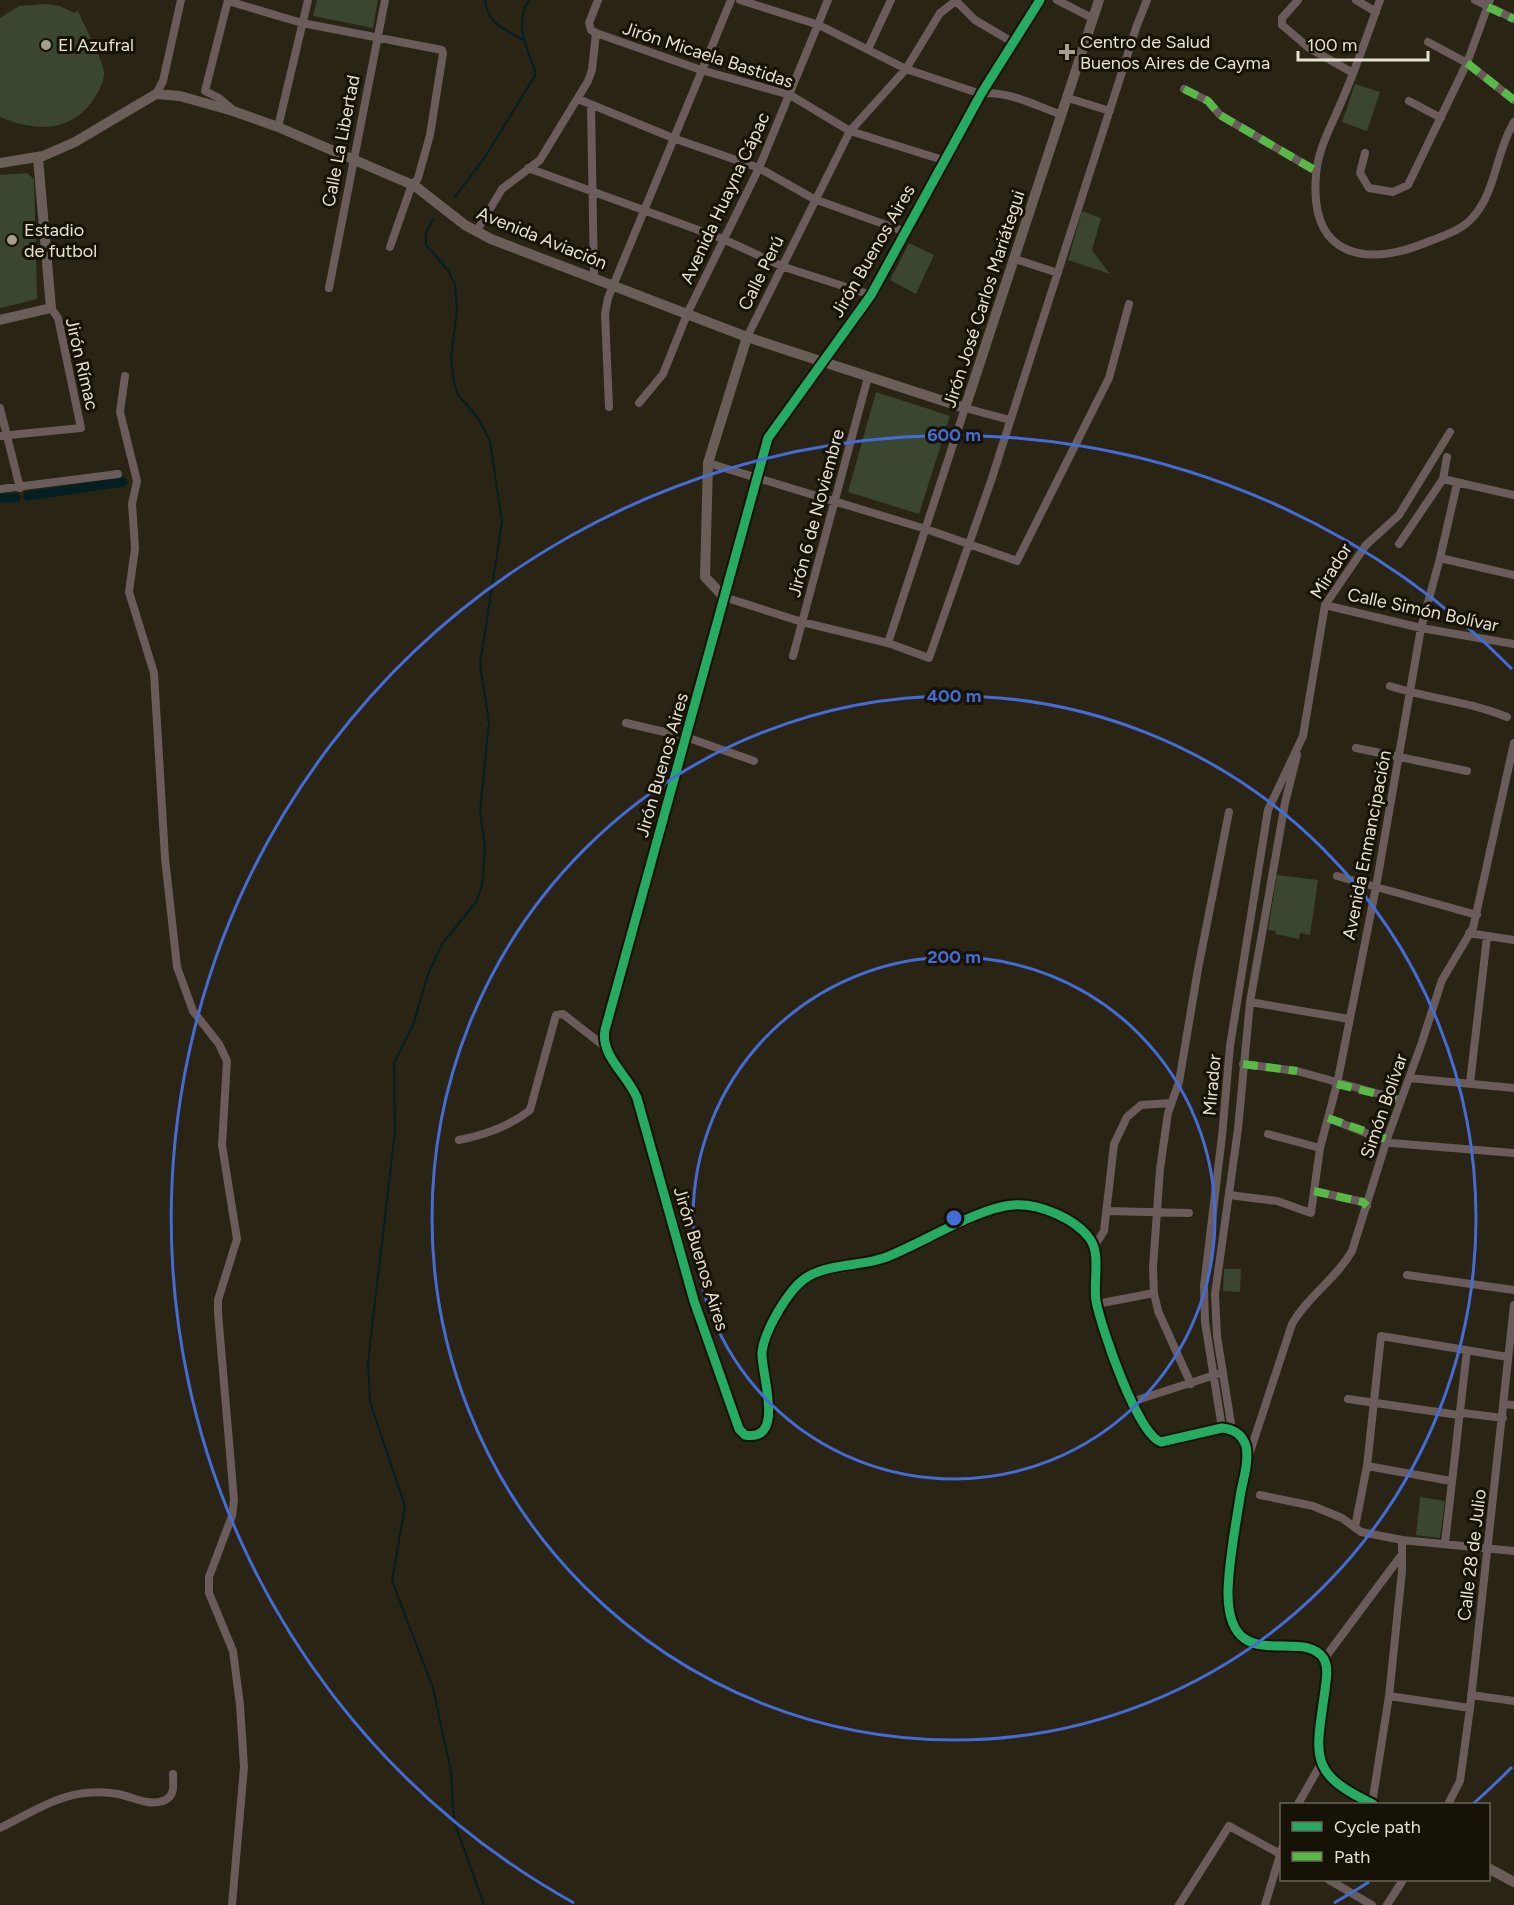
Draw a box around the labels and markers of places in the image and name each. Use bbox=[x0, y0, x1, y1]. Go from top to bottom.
place label: Centro de Salud Buenos Aires de Cayma bbox=[1080, 31, 1270, 74]
place label: El Azufral bbox=[58, 34, 134, 56]
marker: El Azufral bbox=[39, 38, 53, 52]
marker: Centro de Salud Buenos Aires de Cayma bbox=[1058, 43, 1076, 61]
place label: Estadio de futbol bbox=[24, 219, 97, 262]
marker: Estadio de futbol bbox=[5, 233, 19, 247]
centre of rings bbox=[944, 1208, 964, 1228]

